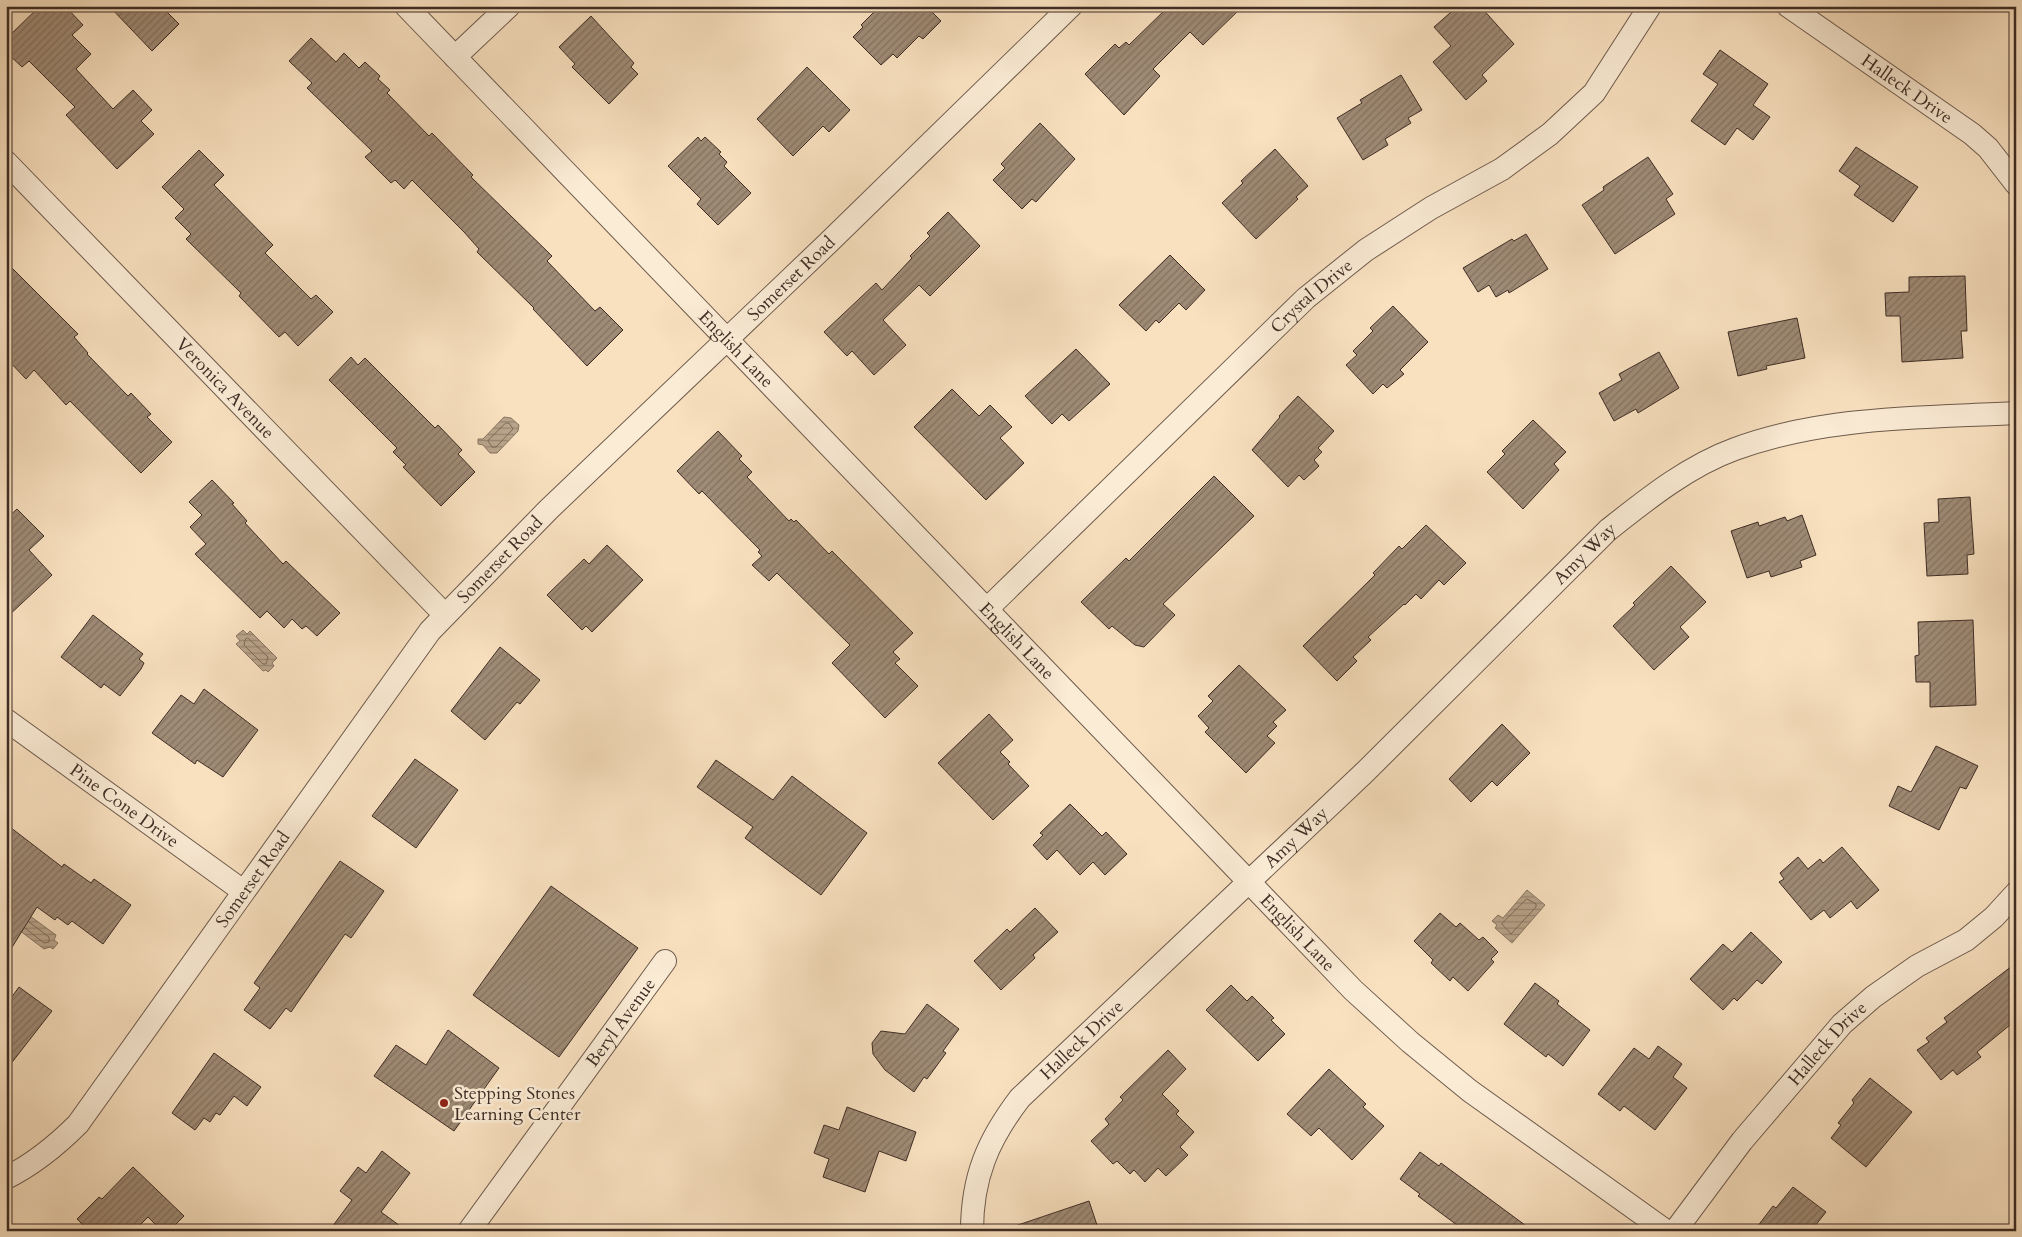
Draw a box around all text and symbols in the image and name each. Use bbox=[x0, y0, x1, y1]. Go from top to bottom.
street label: Halleck Drive bbox=[1856, 48, 1958, 129]
street label: Somerset Road bbox=[742, 230, 841, 326]
street label: Crystal Drive bbox=[1265, 253, 1358, 339]
street label: English Lane bbox=[693, 305, 779, 393]
street label: Veronica Avenue bbox=[170, 332, 280, 444]
street label: Somerset Road bbox=[451, 510, 548, 609]
street label: Amy Way bbox=[1548, 516, 1621, 590]
street label: English Lane bbox=[974, 596, 1060, 685]
street label: Pine Cone Drive bbox=[65, 757, 184, 853]
street label: Amy Way bbox=[1258, 800, 1334, 874]
street label: Somerset Road bbox=[210, 826, 296, 933]
street label: English Lane bbox=[1254, 888, 1341, 977]
street label: Beryl Avenue bbox=[580, 973, 661, 1072]
street label: Halleck Drive bbox=[1034, 994, 1129, 1085]
street label: Halleck Drive bbox=[1782, 995, 1872, 1091]
place label: Stepping Stones Learning Center bbox=[454, 1081, 581, 1127]
marker: Stepping Stones Learning Center bbox=[438, 1097, 450, 1109]

